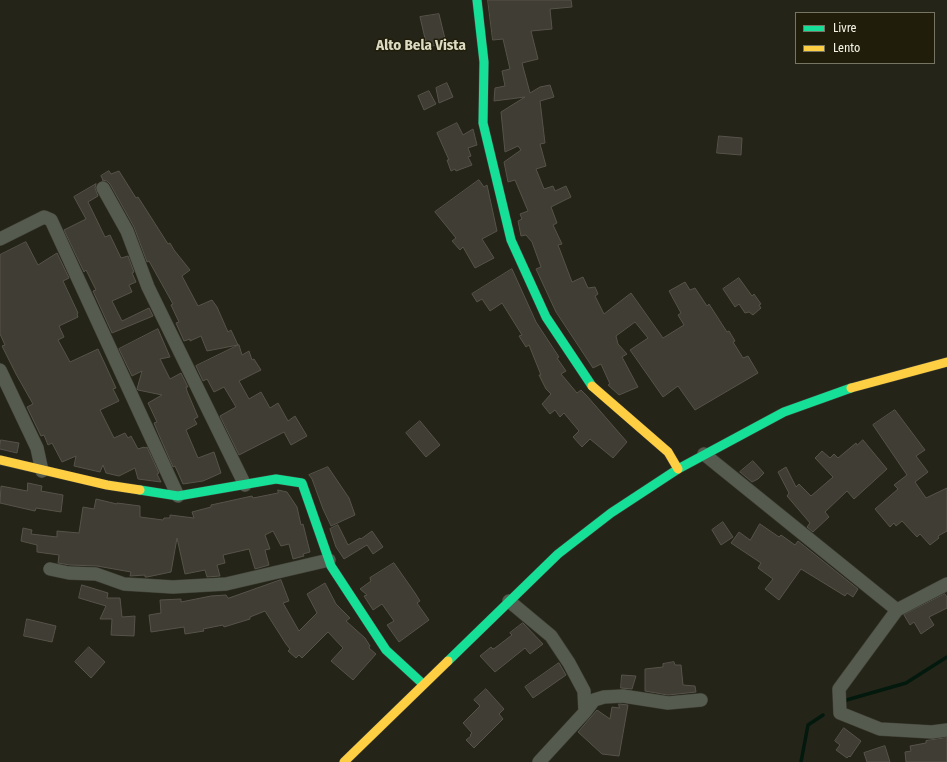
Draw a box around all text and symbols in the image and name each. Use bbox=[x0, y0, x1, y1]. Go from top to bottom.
legend bbox=[795, 12, 935, 64]
text: Livre bbox=[833, 21, 856, 35]
district label: Alto Bela Vista bbox=[376, 37, 466, 55]
text: Lento bbox=[833, 41, 860, 55]

